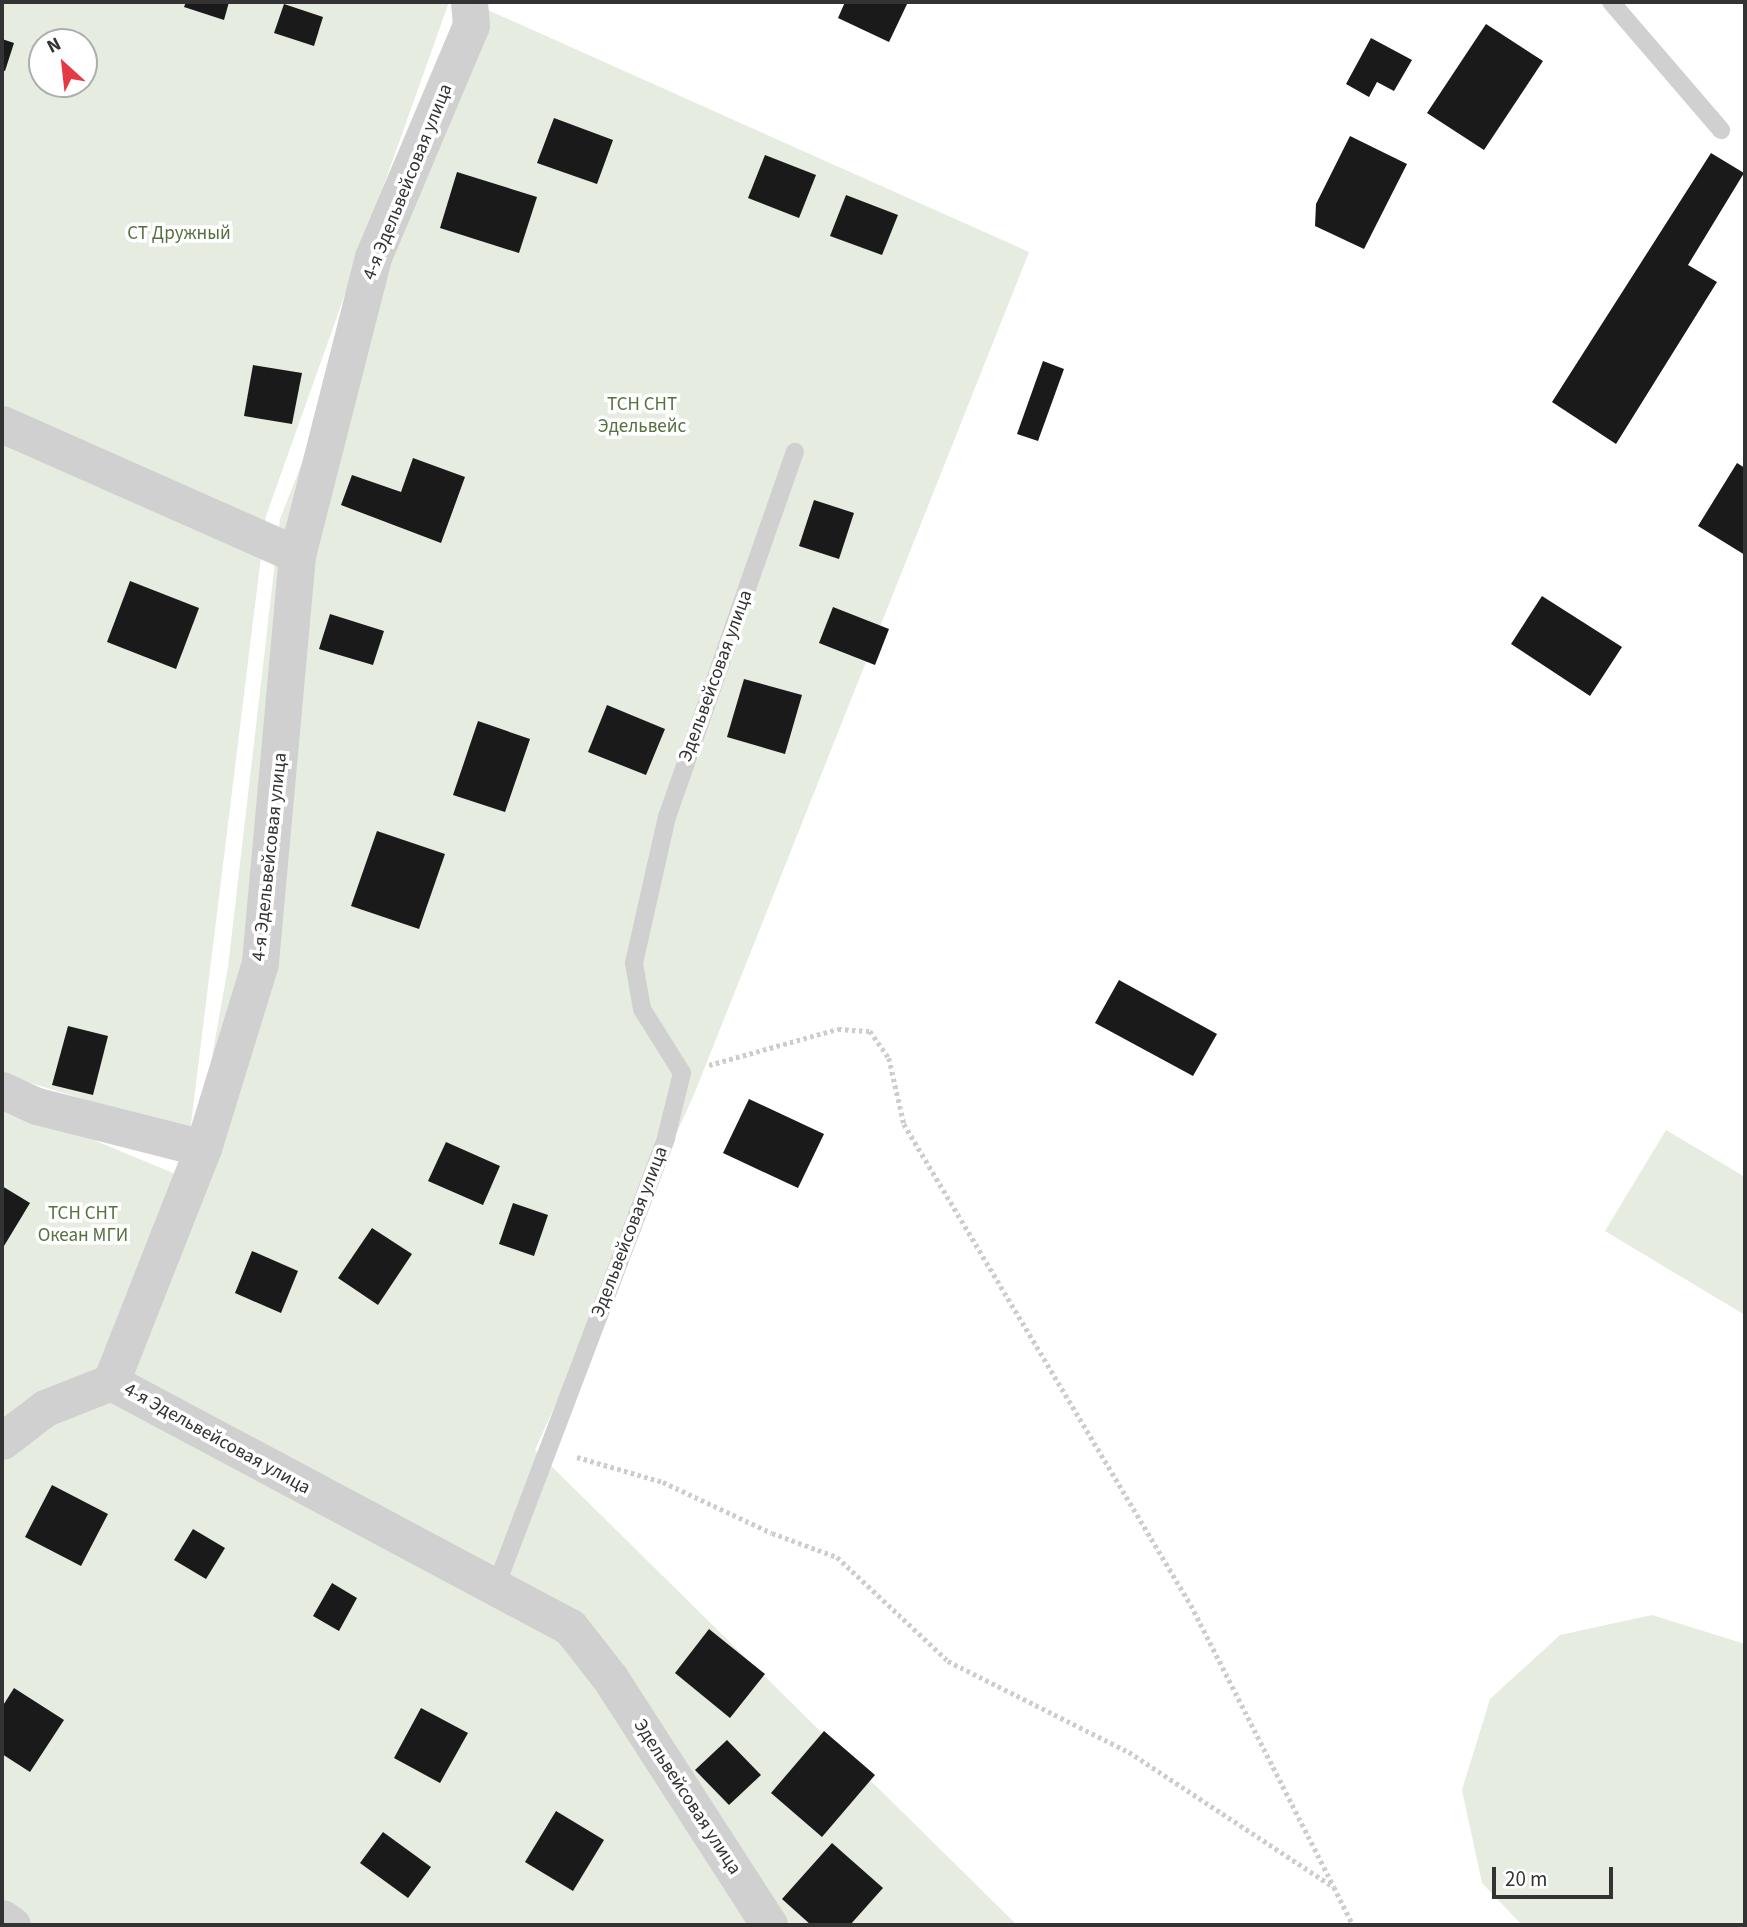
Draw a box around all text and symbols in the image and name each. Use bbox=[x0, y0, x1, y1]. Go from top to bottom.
north arrow bbox=[28, 28, 98, 98]
text: N bbox=[42, 31, 66, 61]
street label: 4-я Эдельвейсовая улица bbox=[358, 81, 458, 283]
park label: СТ Дружный bbox=[127, 223, 231, 245]
park label: ТСН СНТ Эдельвейс bbox=[598, 394, 686, 438]
street label: Эдельвейсовая улица bbox=[674, 587, 758, 765]
street label: 4-я Эдельвейсовая улица bbox=[248, 752, 292, 962]
street label: Эдельвейсовая улица bbox=[587, 1144, 673, 1320]
park label: ТСН СНТ Океан МГИ bbox=[38, 1203, 128, 1247]
street label: 4-я Эдельвейсовая улица bbox=[120, 1378, 314, 1500]
street label: Эдельвейсовая улица bbox=[628, 1715, 746, 1879]
scale bar bbox=[1495, 1854, 1616, 1898]
text: 20 m bbox=[1505, 1864, 1547, 1894]

